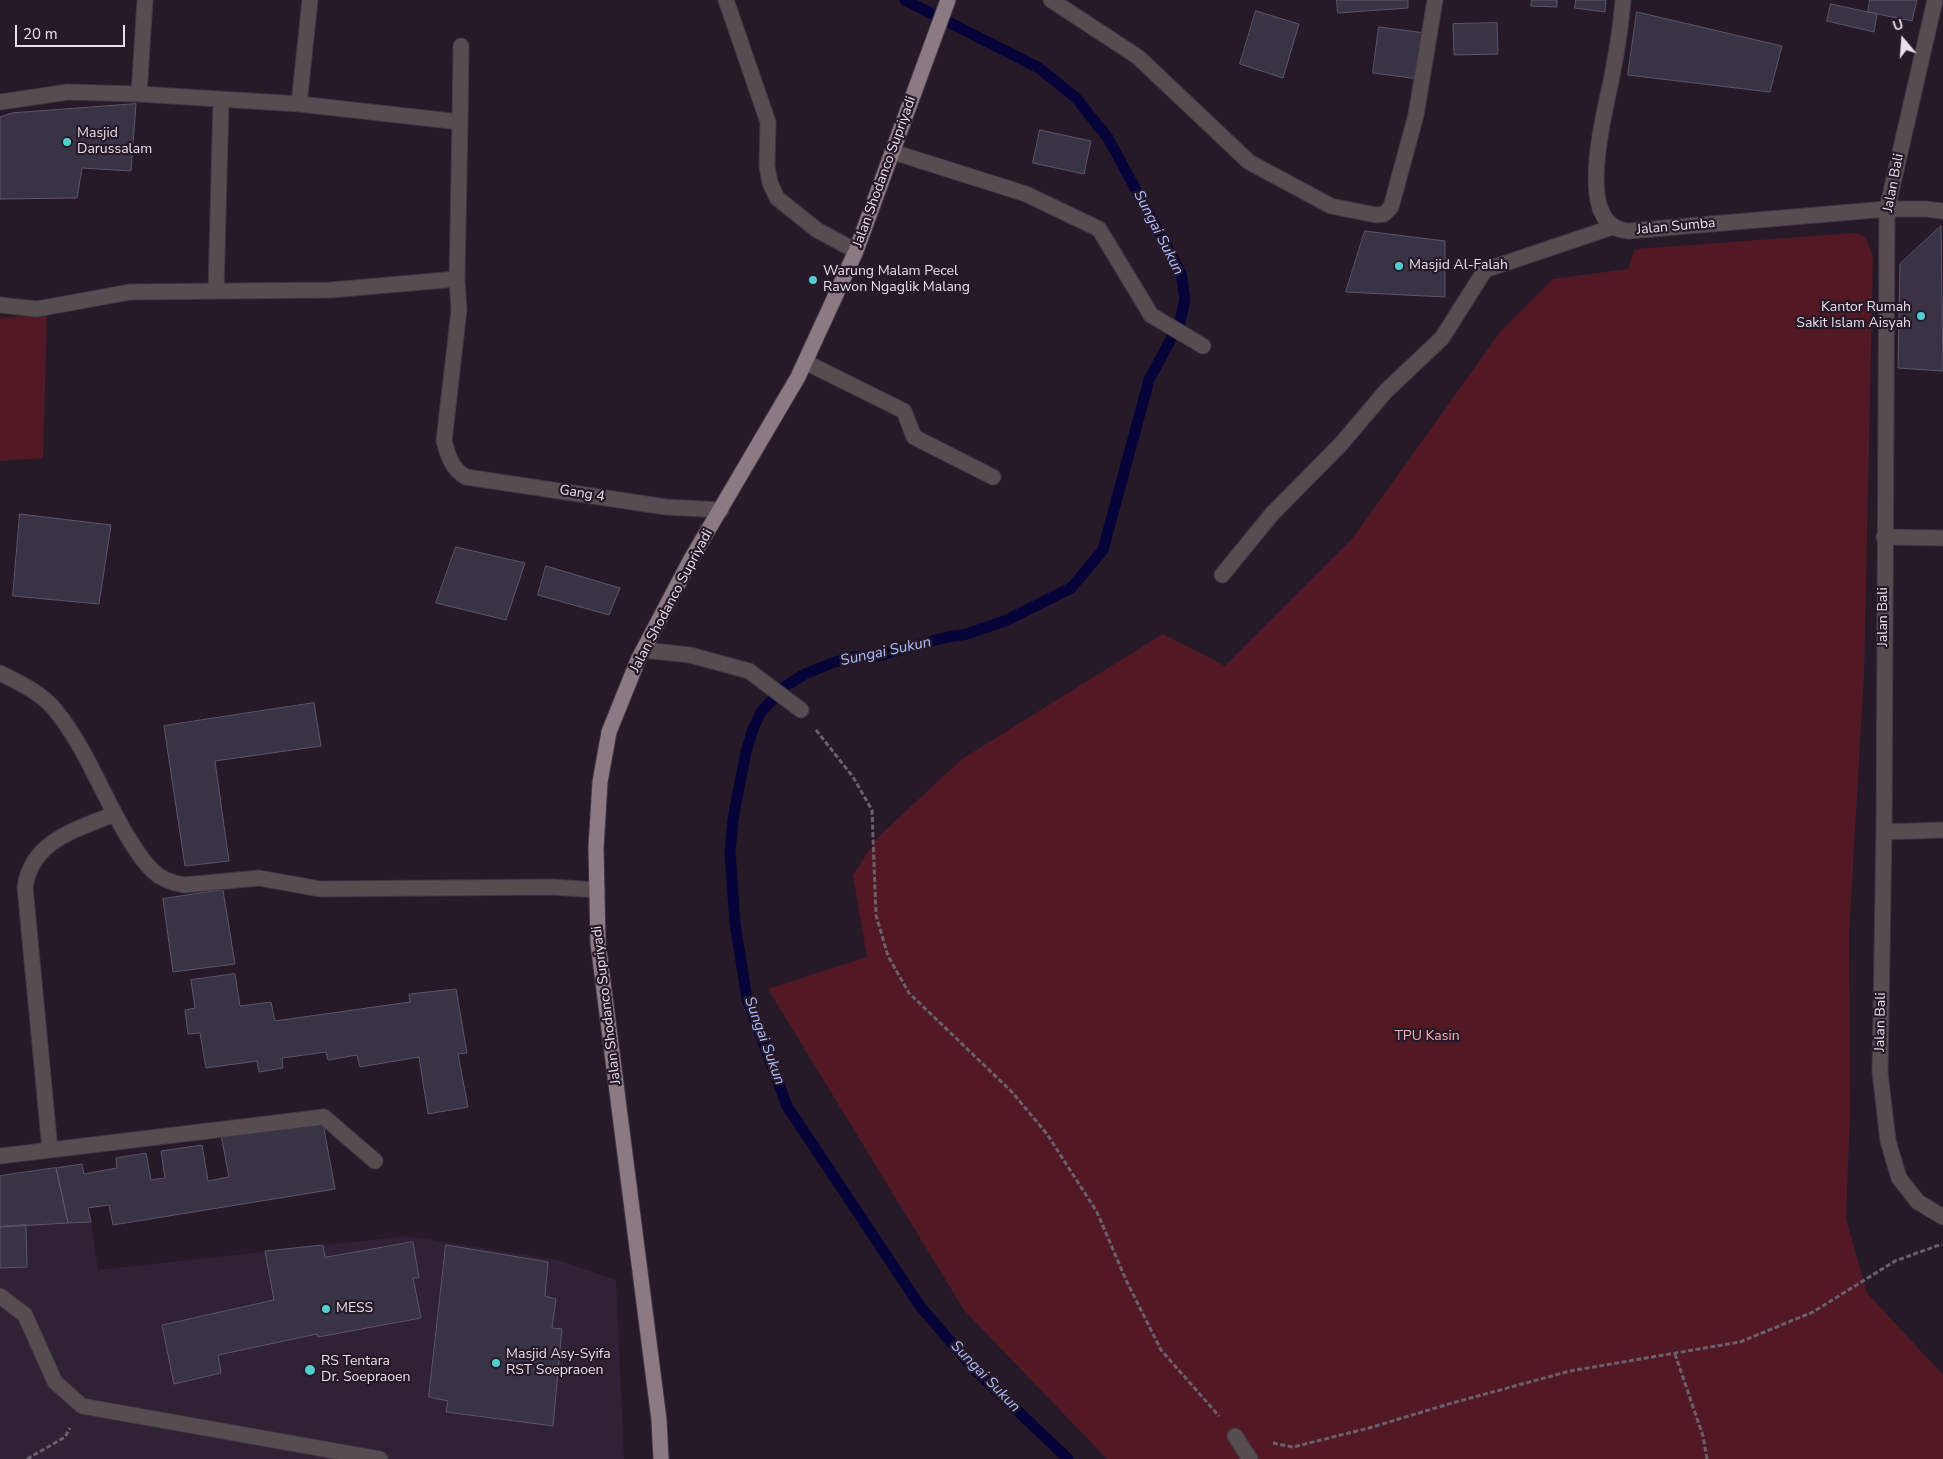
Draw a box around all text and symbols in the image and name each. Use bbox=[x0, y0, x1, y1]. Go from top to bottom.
scale bar bbox=[18, 15, 128, 47]
north arrow bbox=[1878, 15, 1928, 65]
text: U bbox=[1890, 15, 1906, 36]
text: 20 m bbox=[23, 24, 58, 44]
street label: Jalan Shodanco Supriyadi bbox=[850, 94, 920, 250]
place label: Masjid Darussalam bbox=[77, 126, 152, 158]
marker: Masjid Darussalam bbox=[61, 136, 73, 148]
street label: Jalan Bali bbox=[1880, 152, 1908, 214]
water label: Sungai Sukun bbox=[1129, 188, 1187, 278]
street label: Jalan Sumba bbox=[1636, 215, 1716, 239]
place label: Masjid Al-Falah bbox=[1409, 258, 1508, 274]
marker: Masjid Al-Falah bbox=[1393, 260, 1405, 272]
place label: Warung Malam Pecel Rawon Ngaglik Malang bbox=[823, 264, 970, 296]
marker: Warung Malam Pecel Rawon Ngaglik Malang bbox=[807, 274, 819, 286]
place label: Kantor Rumah Sakit Islam Aisyah bbox=[1796, 300, 1911, 332]
marker: Kantor Rumah Sakit Islam Aisyah bbox=[1915, 310, 1927, 322]
street label: Gang 4 bbox=[558, 482, 606, 506]
street label: Jalan Shodanco Supriyadi bbox=[627, 527, 717, 675]
street label: Jalan Bali bbox=[1876, 587, 1892, 647]
water label: Sungai Sukun bbox=[839, 634, 933, 670]
street label: Jalan Shodanco Supriyadi bbox=[589, 925, 625, 1085]
street label: Jalan Bali bbox=[1872, 992, 1890, 1052]
water label: Sungai Sukun bbox=[740, 995, 788, 1087]
park label: TPU Kasin bbox=[1394, 1029, 1460, 1045]
place label: MESS bbox=[336, 1301, 373, 1317]
marker: MESS bbox=[320, 1303, 332, 1315]
water label: Sungai Sukun bbox=[946, 1338, 1024, 1416]
place label: Masjid Asy-Syifa RST Soepraoen bbox=[506, 1347, 611, 1380]
place label: RS Tentara Dr. Soepraoen bbox=[321, 1354, 410, 1386]
marker: Masjid Asy-Syifa RST Soepraoen bbox=[490, 1357, 502, 1369]
marker: RS Tentara Dr. Soepraoen bbox=[303, 1363, 317, 1377]

